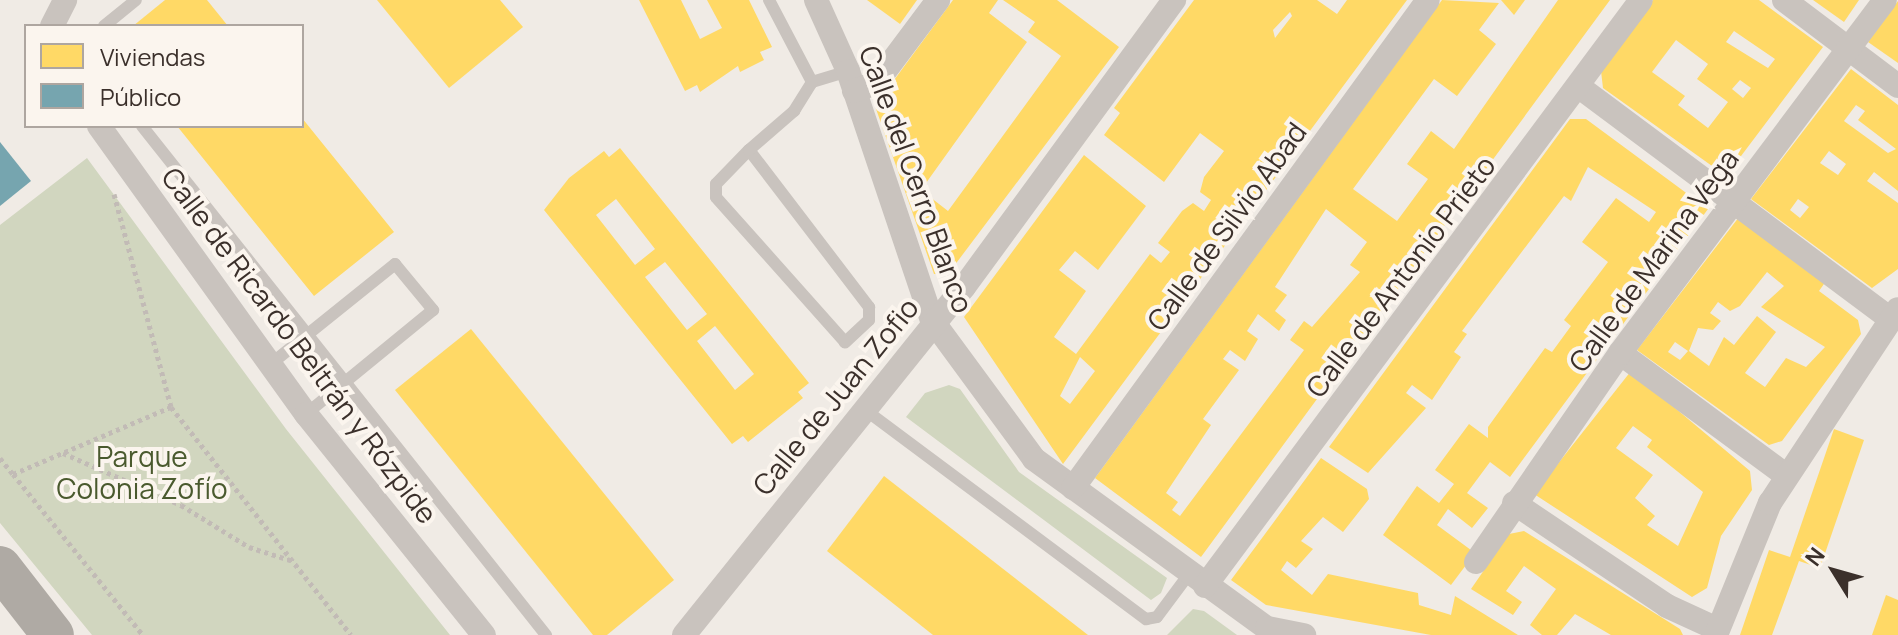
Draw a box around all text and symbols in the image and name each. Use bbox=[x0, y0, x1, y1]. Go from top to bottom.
legend bbox=[24, 24, 304, 128]
text: Viviendas bbox=[100, 40, 205, 73]
street label: Calle del Cerro Blanco bbox=[853, 41, 981, 317]
text: Público bbox=[100, 80, 181, 113]
street label: Calle de Silvio Abad bbox=[1139, 115, 1313, 337]
street label: Calle de Marina Vega bbox=[1561, 142, 1745, 378]
street label: Calle de Antonio Prieto bbox=[1298, 149, 1502, 403]
street label: Calle de Ricardo Beltrán y Rózpide bbox=[155, 161, 445, 529]
street label: Calle de Juan Zofio bbox=[745, 291, 925, 501]
park label: Parque Colonia Zofío bbox=[56, 439, 228, 505]
north arrow bbox=[1794, 531, 1874, 611]
text: N bbox=[1798, 541, 1832, 572]

